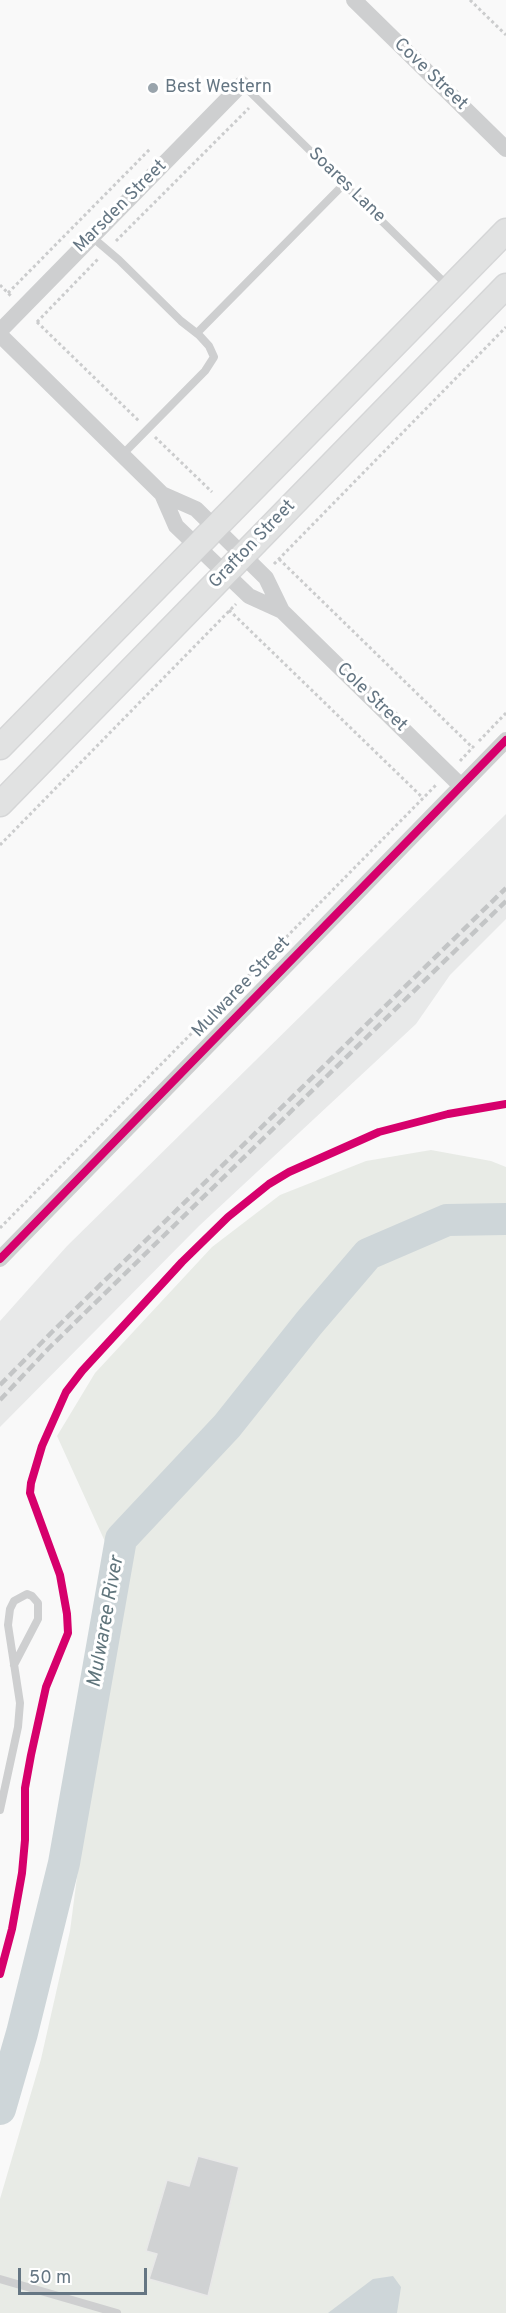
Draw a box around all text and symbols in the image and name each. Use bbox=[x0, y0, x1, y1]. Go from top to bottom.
street label: Cove Street bbox=[389, 34, 471, 116]
place label: Best Western bbox=[165, 77, 272, 99]
marker: Best Western bbox=[146, 81, 160, 95]
street label: Soares Lane bbox=[303, 144, 389, 228]
street label: Marsden Street bbox=[70, 156, 172, 258]
street label: Grafton Street bbox=[205, 496, 301, 594]
street label: Cole Street bbox=[331, 659, 411, 737]
street label: Mulwaree Street bbox=[188, 933, 296, 1043]
water label: Mulwaree River bbox=[84, 1554, 130, 1690]
scale bar bbox=[21, 2256, 150, 2294]
text: 50 m bbox=[29, 2267, 71, 2290]

